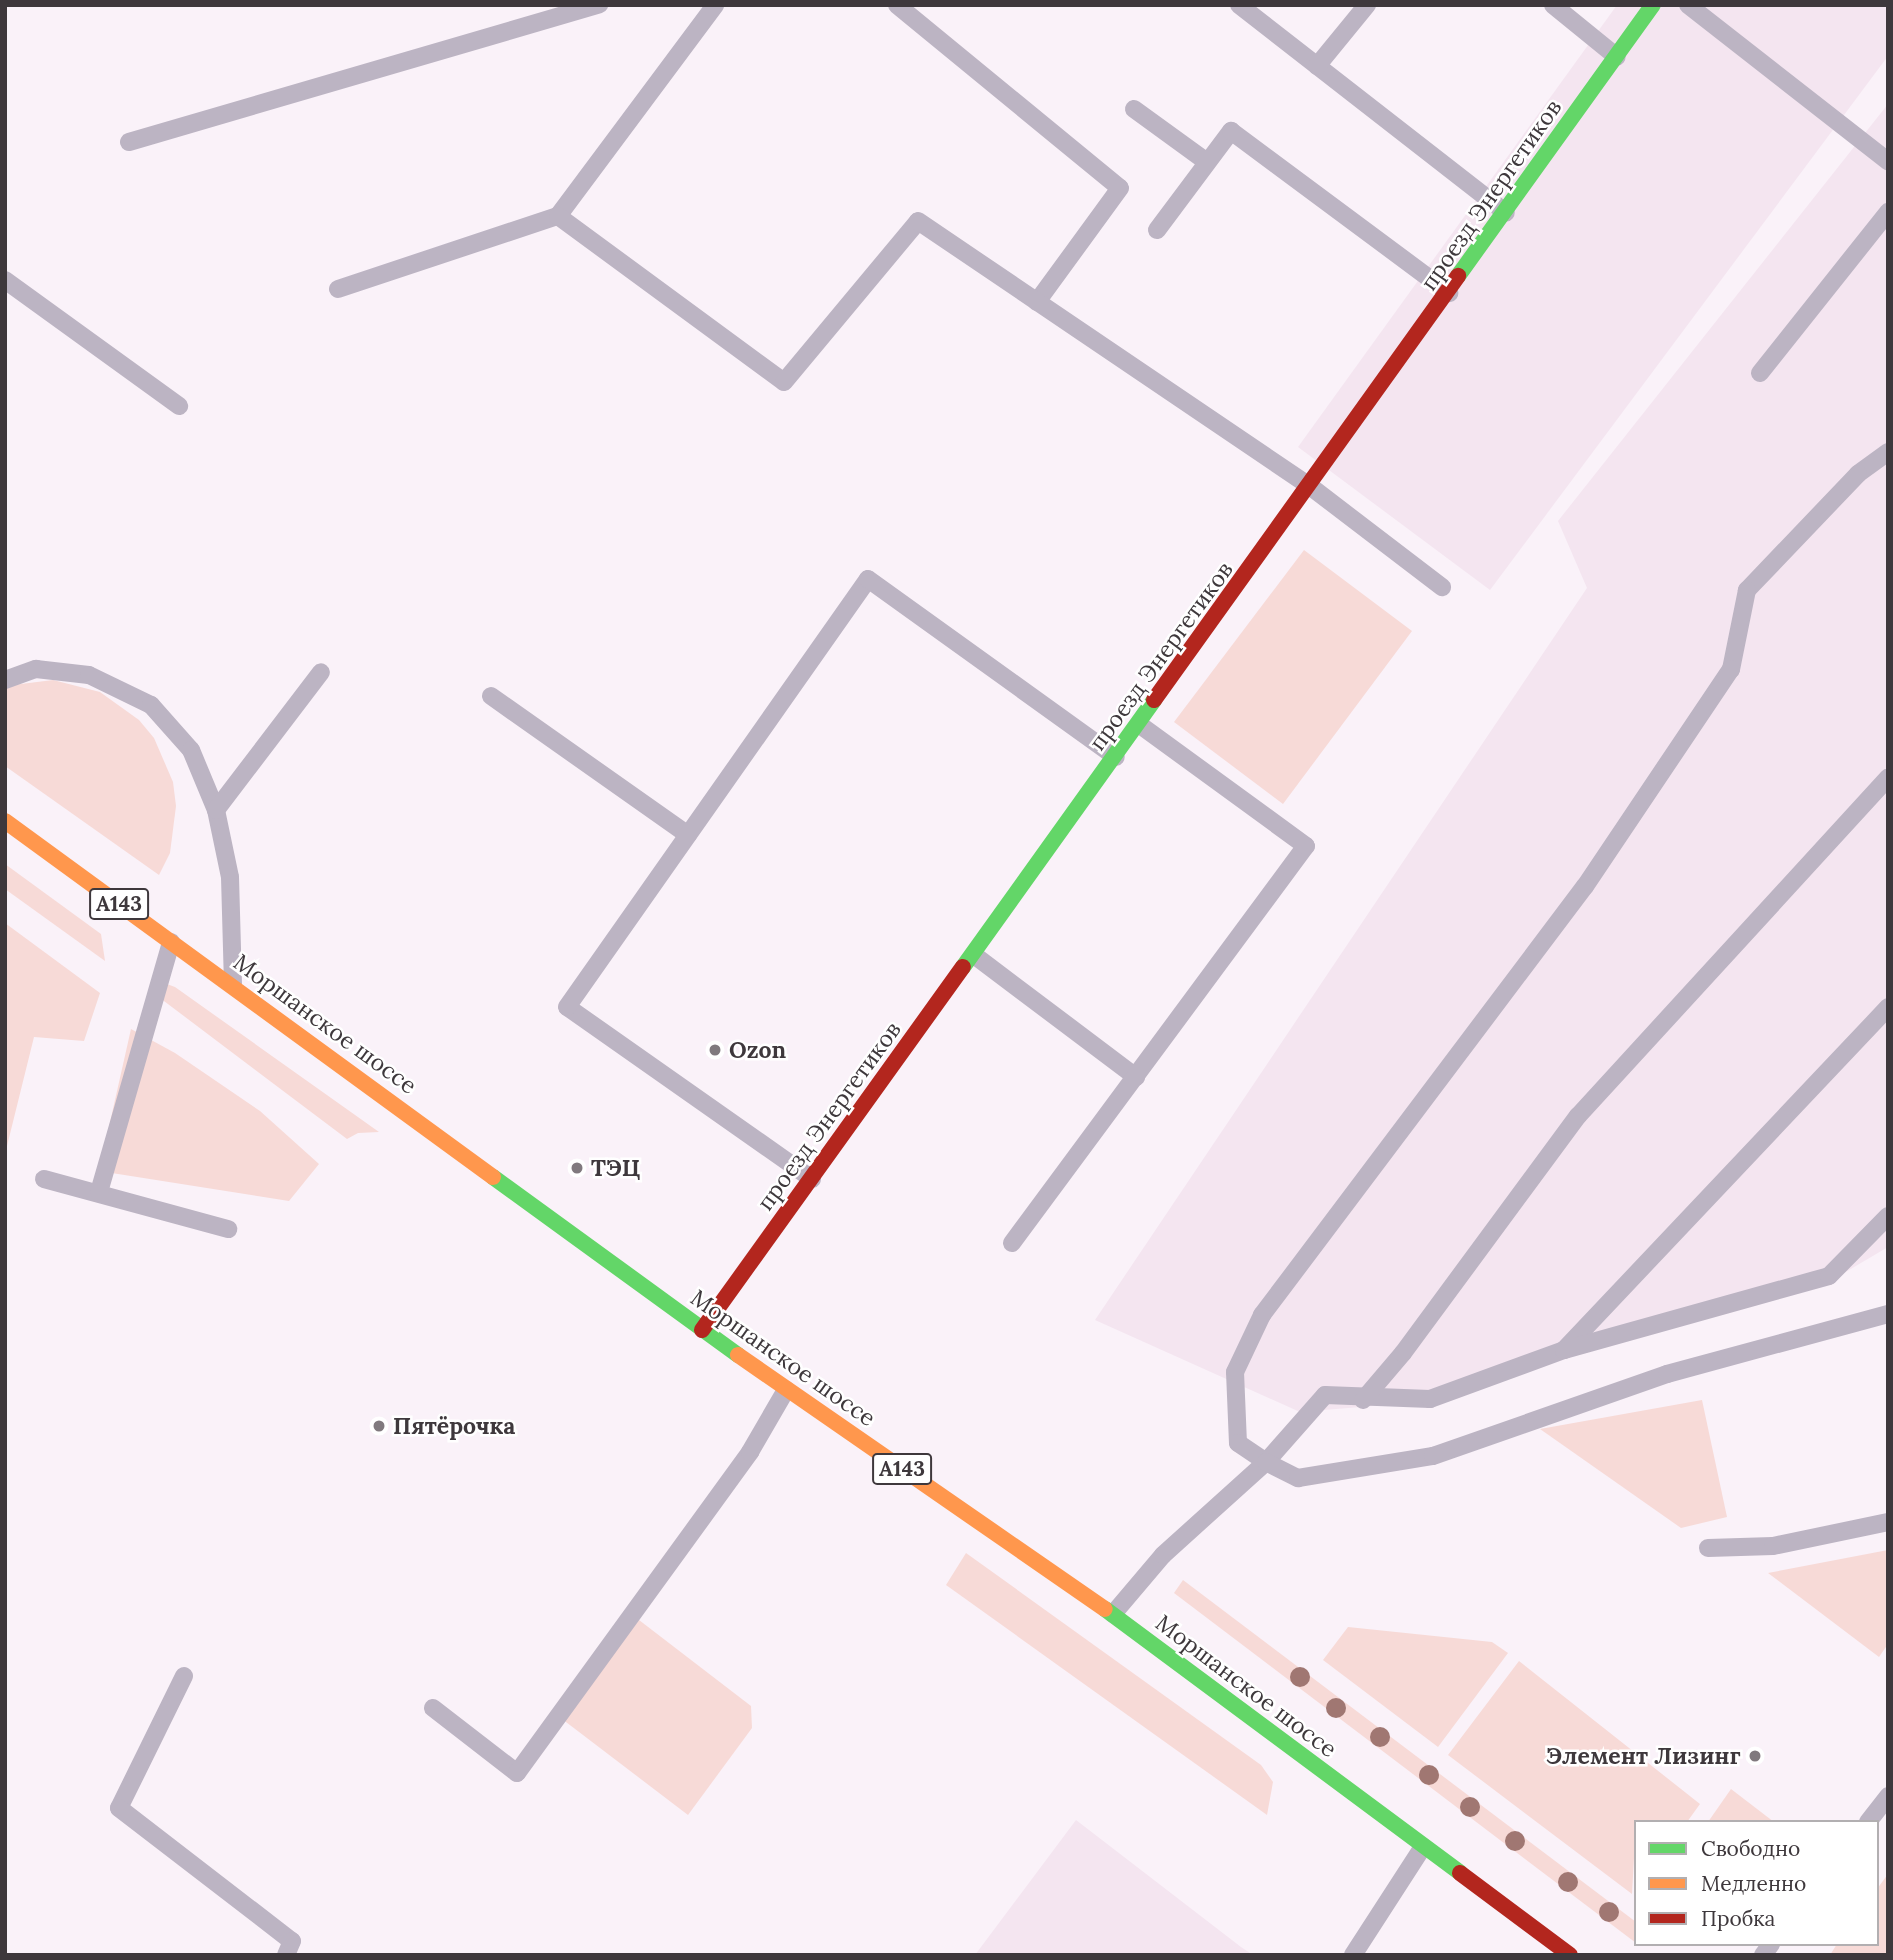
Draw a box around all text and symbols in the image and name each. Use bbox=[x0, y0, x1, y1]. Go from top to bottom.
street label: проезд Энергетиков bbox=[1415, 94, 1567, 296]
street label: проезд Энергетиков bbox=[1083, 556, 1239, 756]
road number: А143 bbox=[88, 886, 150, 922]
street label: Моршанское шоссе bbox=[228, 948, 422, 1100]
street label: проезд Энергетиков bbox=[751, 1016, 907, 1216]
place label: Ozon bbox=[729, 1036, 786, 1064]
marker: Ozon bbox=[707, 1042, 723, 1058]
place label: ТЭЦ bbox=[591, 1154, 640, 1182]
marker: ТЭЦ bbox=[569, 1160, 585, 1176]
street label: Моршанское шоссе bbox=[685, 1284, 881, 1432]
place label: Пятёрочка bbox=[393, 1412, 515, 1440]
marker: Пятёрочка bbox=[371, 1418, 387, 1434]
road number: А143 bbox=[870, 1452, 934, 1486]
street label: Моршанское шоссе bbox=[1150, 1609, 1342, 1763]
place label: Элемент Лизинг bbox=[1546, 1742, 1741, 1770]
marker: Элемент Лизинг bbox=[1747, 1748, 1763, 1764]
legend bbox=[1634, 1820, 1879, 1946]
text: Свободно bbox=[1701, 1835, 1800, 1862]
text: Медленно bbox=[1701, 1870, 1806, 1897]
text: Пробка bbox=[1701, 1905, 1775, 1932]

